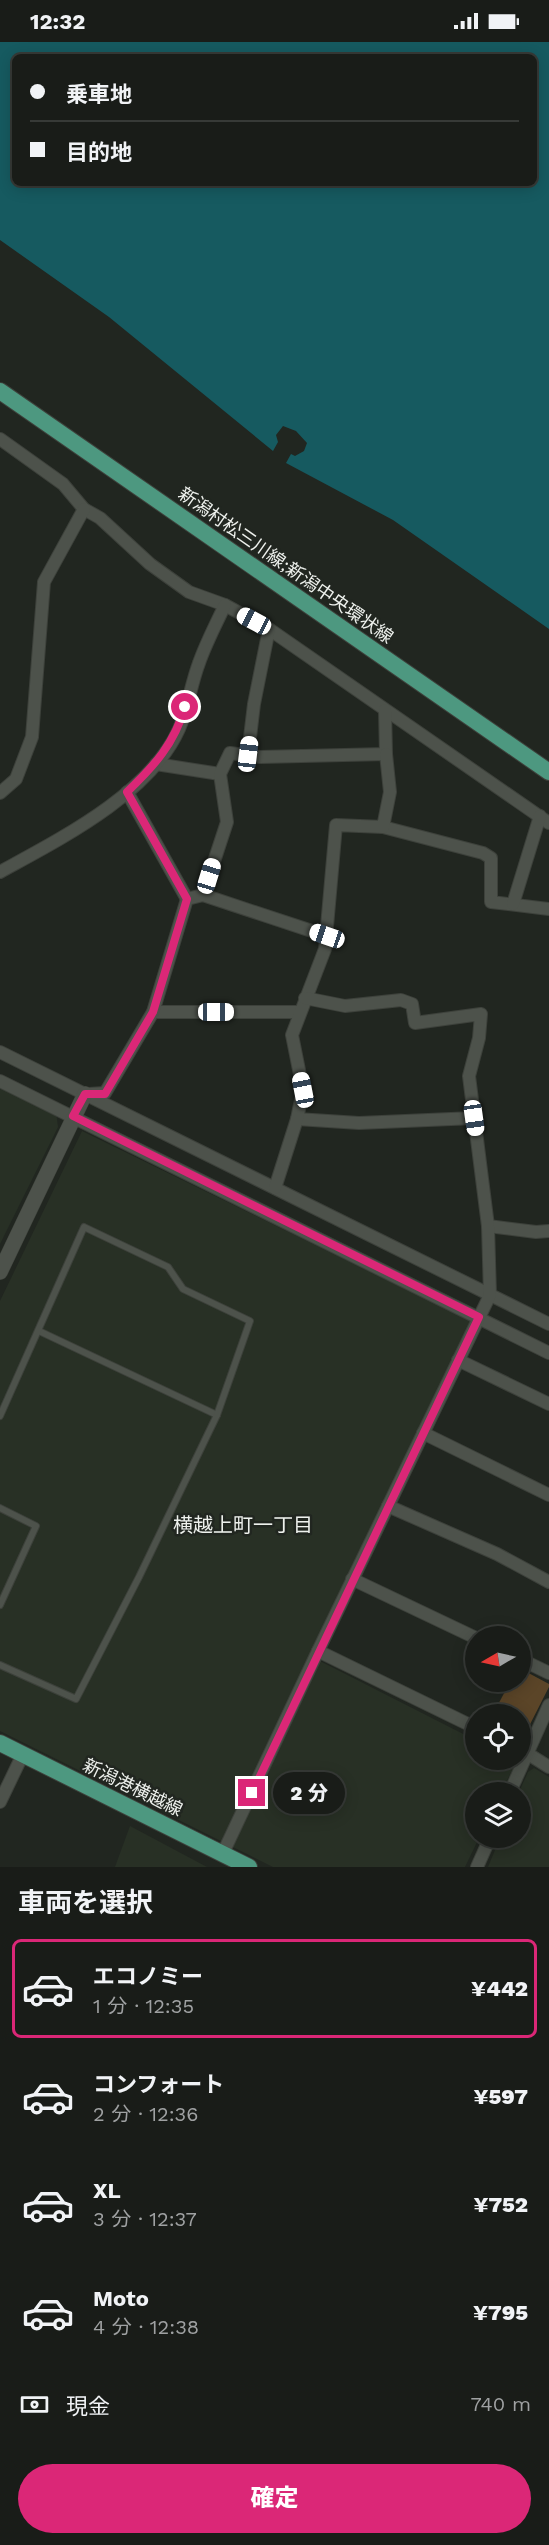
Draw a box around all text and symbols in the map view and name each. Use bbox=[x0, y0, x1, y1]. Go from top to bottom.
text: 12:32 bbox=[30, 9, 85, 34]
text: 乗車地 bbox=[66, 82, 132, 107]
text: 目的地 bbox=[66, 140, 132, 165]
street label: 新潟村松三川線;新潟中央環状線 bbox=[175, 483, 397, 647]
car bbox=[234, 605, 274, 637]
route start bbox=[171, 693, 198, 720]
car bbox=[237, 735, 259, 773]
car bbox=[195, 856, 223, 896]
car bbox=[307, 922, 347, 950]
car bbox=[198, 1003, 234, 1021]
car bbox=[291, 1071, 315, 1109]
car bbox=[463, 1099, 485, 1137]
district label: 横越上町一丁目 bbox=[173, 1513, 313, 1537]
north arrow bbox=[465, 1626, 531, 1692]
map controls bbox=[465, 1626, 531, 1848]
button: locate bbox=[465, 1704, 531, 1770]
street label: 新潟港横越線 bbox=[80, 1754, 186, 1820]
callout: 2 分 bbox=[273, 1772, 345, 1814]
route end bbox=[238, 1779, 265, 1806]
text: 2 分 bbox=[290, 1781, 328, 1805]
button: layers bbox=[465, 1782, 531, 1848]
text: 車両を選択 bbox=[18, 1887, 153, 1919]
icon: car bbox=[21, 1962, 75, 2016]
text: エコノミー bbox=[93, 1964, 203, 1989]
text: ¥442 bbox=[471, 1976, 528, 2001]
text: 1 分 · 12:35 bbox=[93, 1994, 194, 2018]
icon: car bbox=[21, 2070, 75, 2124]
text: コンフォート bbox=[93, 2072, 224, 2097]
text: ¥597 bbox=[473, 2084, 528, 2109]
text: 2 分 · 12:36 bbox=[93, 2102, 198, 2126]
icon: car bbox=[21, 2178, 75, 2232]
text: XL bbox=[93, 2178, 121, 2203]
text: ¥752 bbox=[474, 2192, 528, 2217]
text: 3 分 · 12:37 bbox=[93, 2207, 197, 2231]
icon: car bbox=[21, 2286, 75, 2340]
text: Moto bbox=[93, 2286, 149, 2311]
text: ¥795 bbox=[473, 2300, 528, 2325]
text: 4 分 · 12:38 bbox=[93, 2315, 199, 2339]
icon: cash bbox=[18, 2388, 51, 2421]
text: 740 m bbox=[471, 2392, 531, 2416]
text: 現金 bbox=[66, 2394, 110, 2419]
button: 確定 bbox=[18, 2464, 531, 2533]

